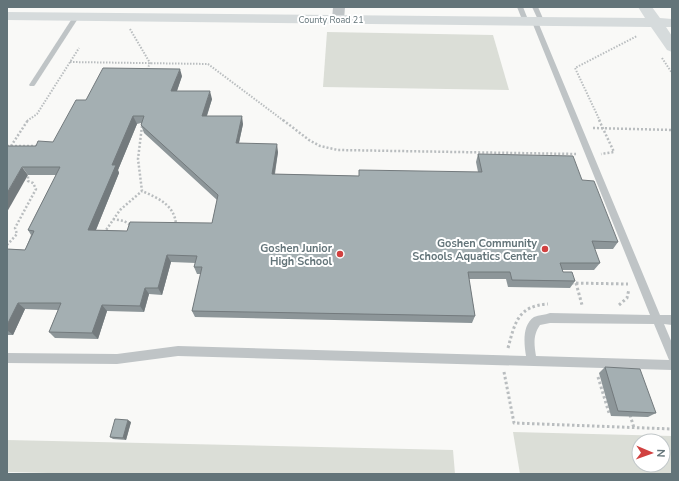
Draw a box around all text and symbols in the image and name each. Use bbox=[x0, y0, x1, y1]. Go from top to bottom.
street label: County Road 21 bbox=[298, 14, 364, 26]
place label: Goshen Community Schools Aquatics Center bbox=[412, 236, 538, 264]
place label: Goshen Junior High School bbox=[260, 241, 333, 269]
marker: Goshen Community Schools Aquatics Center bbox=[540, 244, 550, 254]
marker: Goshen Junior High School bbox=[335, 249, 345, 259]
north arrow bbox=[631, 433, 671, 473]
text: N bbox=[653, 449, 668, 458]

